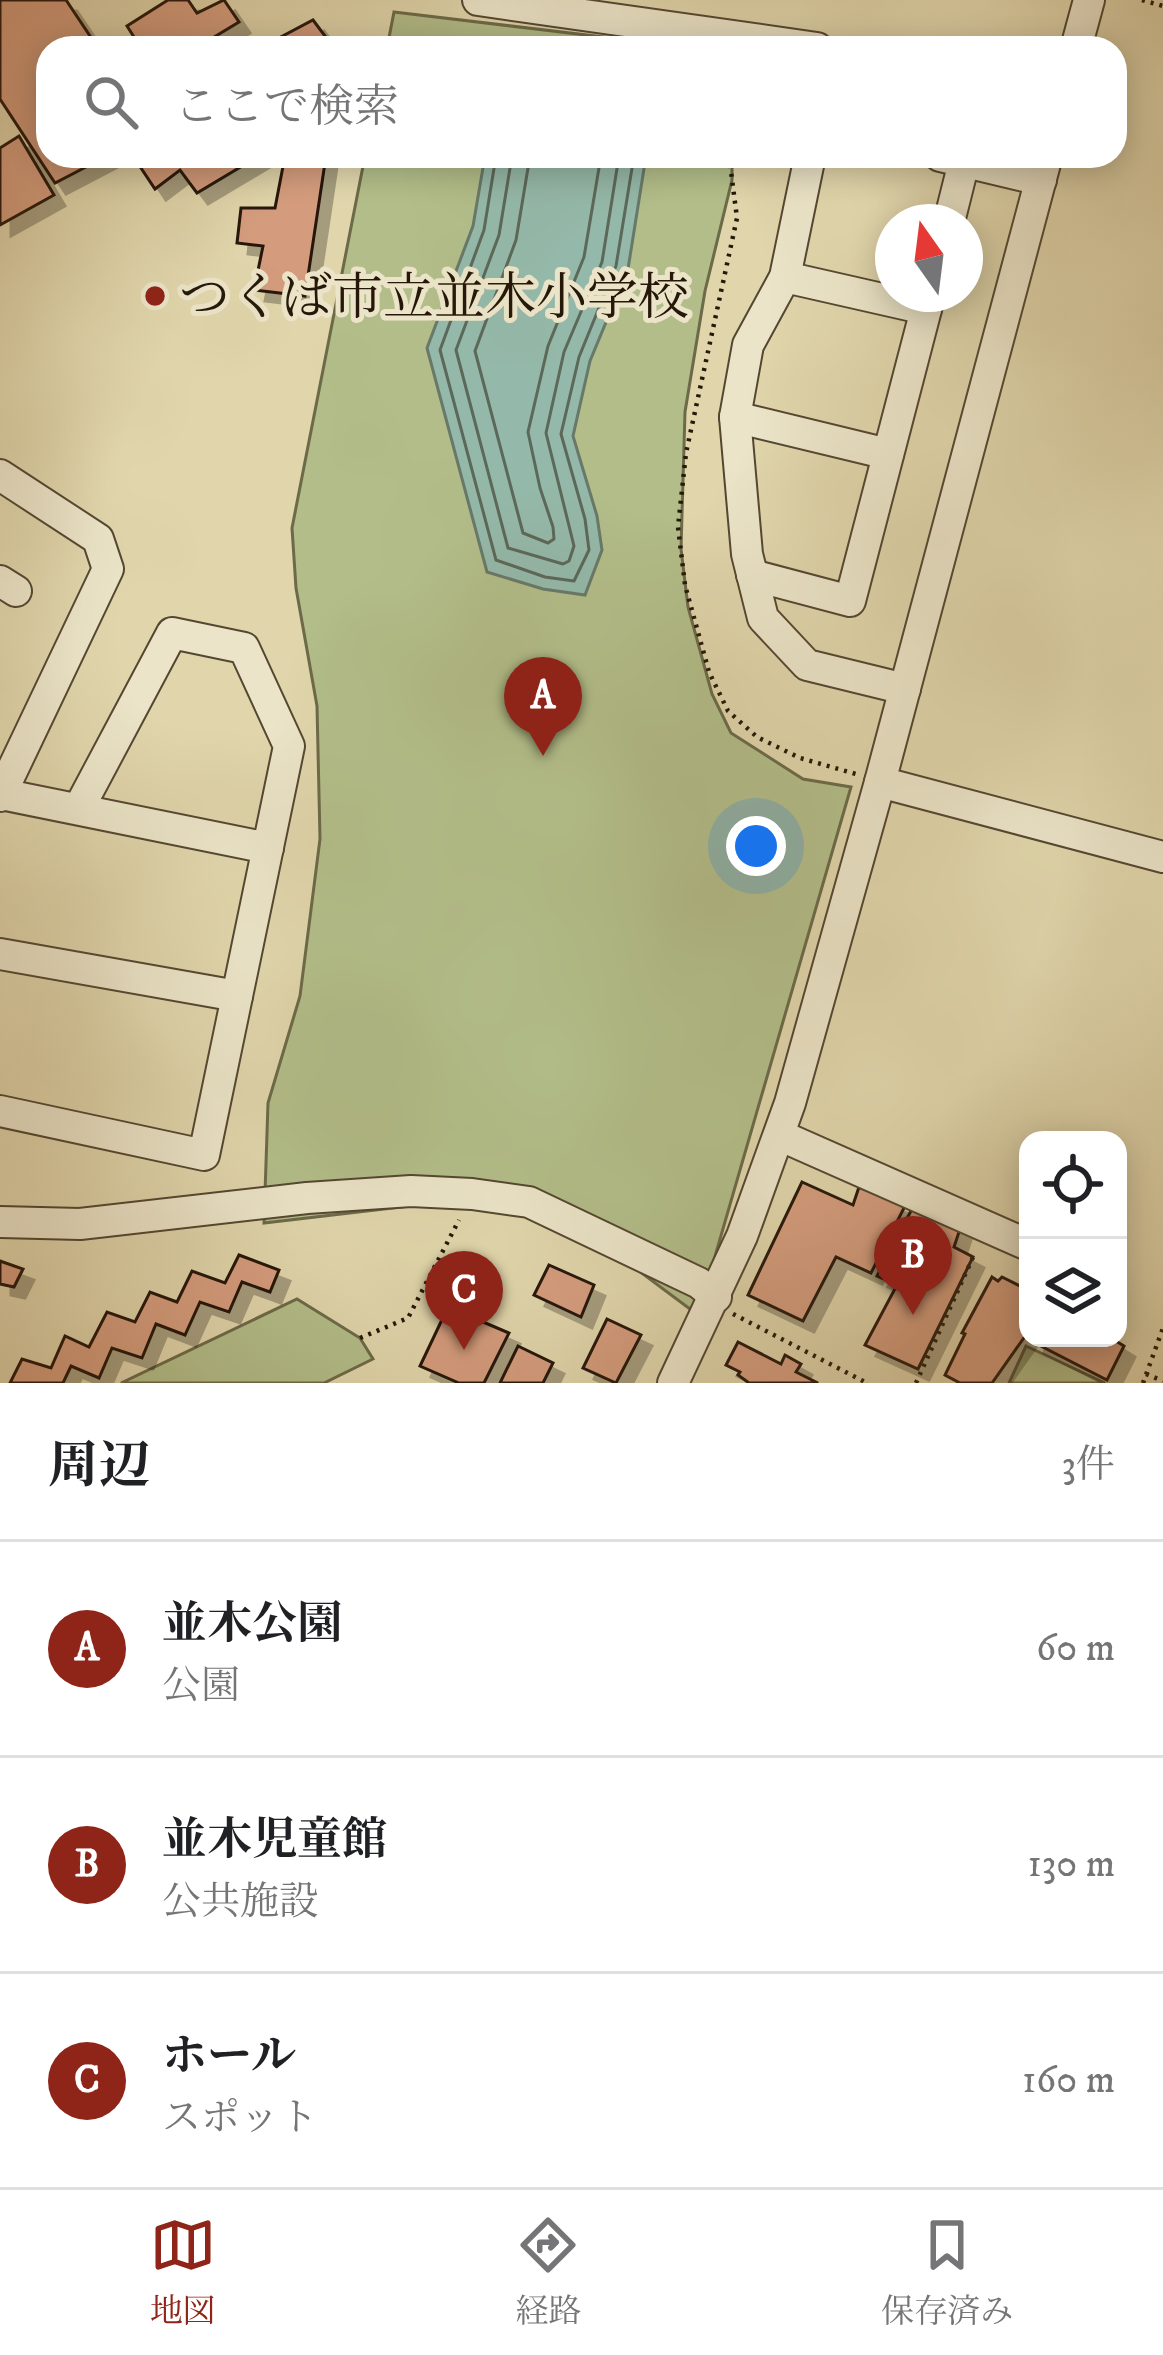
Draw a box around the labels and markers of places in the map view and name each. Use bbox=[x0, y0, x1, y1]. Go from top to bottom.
place label: つくば市立並木小学校 bbox=[179, 267, 689, 331]
marker: つくば市立並木小学校 bbox=[142, 283, 168, 309]
pin: A bbox=[504, 657, 582, 756]
pin: B bbox=[874, 1216, 952, 1315]
pin: C bbox=[425, 1251, 503, 1350]

